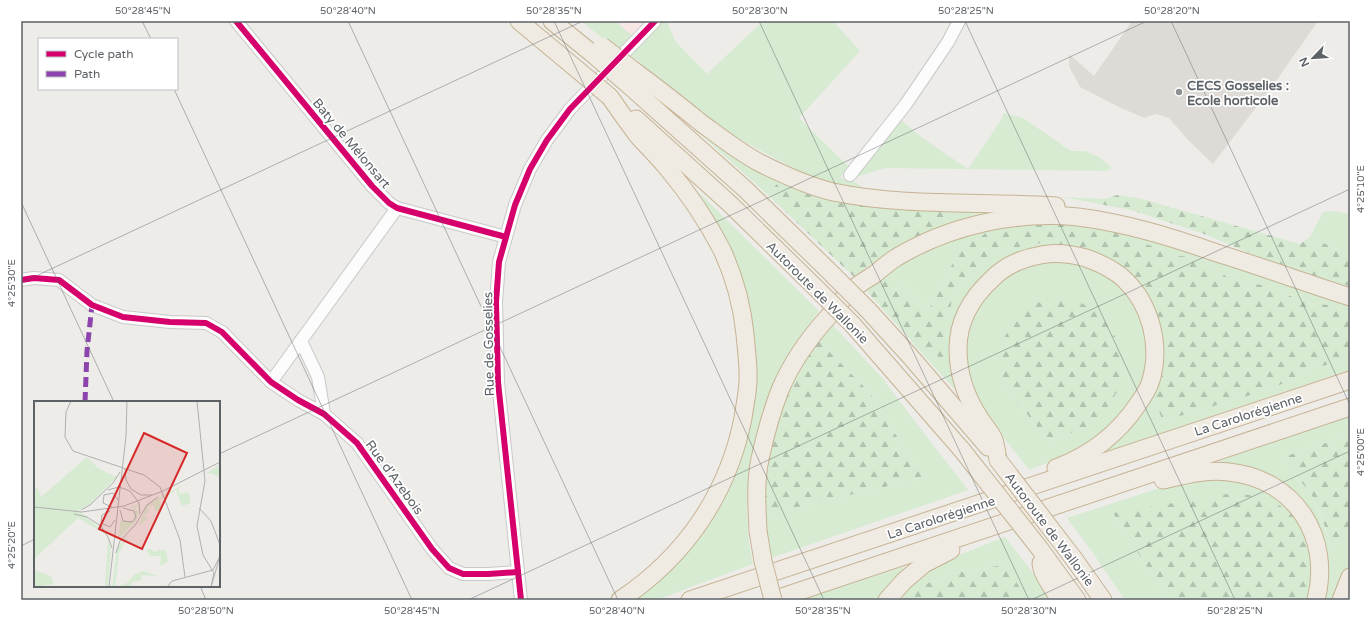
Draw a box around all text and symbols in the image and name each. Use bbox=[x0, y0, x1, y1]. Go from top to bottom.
text: 50°28'45"N bbox=[115, 5, 171, 17]
text: 50°28'40"N bbox=[320, 5, 376, 17]
text: 50°28'35"N bbox=[526, 5, 582, 17]
text: 50°28'30"N bbox=[732, 5, 788, 17]
text: 50°28'25"N bbox=[938, 5, 994, 17]
text: 50°28'20"N bbox=[1144, 5, 1200, 17]
legend bbox=[38, 38, 178, 90]
north arrow bbox=[1293, 38, 1333, 78]
text: Cycle path bbox=[74, 47, 133, 61]
text: N bbox=[1297, 55, 1312, 69]
text: Path bbox=[74, 67, 100, 81]
place label: CECS Gosselies : Ecole horticole bbox=[1187, 78, 1289, 109]
marker: CECS Gosselies : Ecole horticole bbox=[1174, 87, 1184, 97]
street label: Baty de Mélonsart bbox=[309, 95, 394, 192]
text: 4°25'10"E bbox=[1355, 165, 1367, 213]
street label: Autoroute de Wallonie bbox=[763, 238, 872, 347]
text: 4°25'30"E bbox=[6, 259, 18, 307]
street label: Rue de Gosselies bbox=[480, 292, 498, 396]
street label: La Carolorégienne bbox=[1192, 390, 1304, 440]
inset map bbox=[34, 401, 220, 587]
text: 4°25'00"E bbox=[1355, 428, 1367, 476]
street label: Rue d'Azebois bbox=[362, 437, 427, 518]
street label: Autoroute de Wallonie bbox=[1001, 470, 1097, 590]
street label: La Carolorégienne bbox=[885, 493, 997, 543]
text: 4°25'20"E bbox=[6, 521, 18, 569]
text: 50°28'50"N bbox=[178, 605, 234, 617]
text: 50°28'45"N bbox=[384, 605, 440, 617]
text: 50°28'40"N bbox=[589, 605, 645, 617]
text: 50°28'35"N bbox=[795, 605, 851, 617]
text: 50°28'30"N bbox=[1001, 605, 1057, 617]
text: 50°28'25"N bbox=[1207, 605, 1263, 617]

